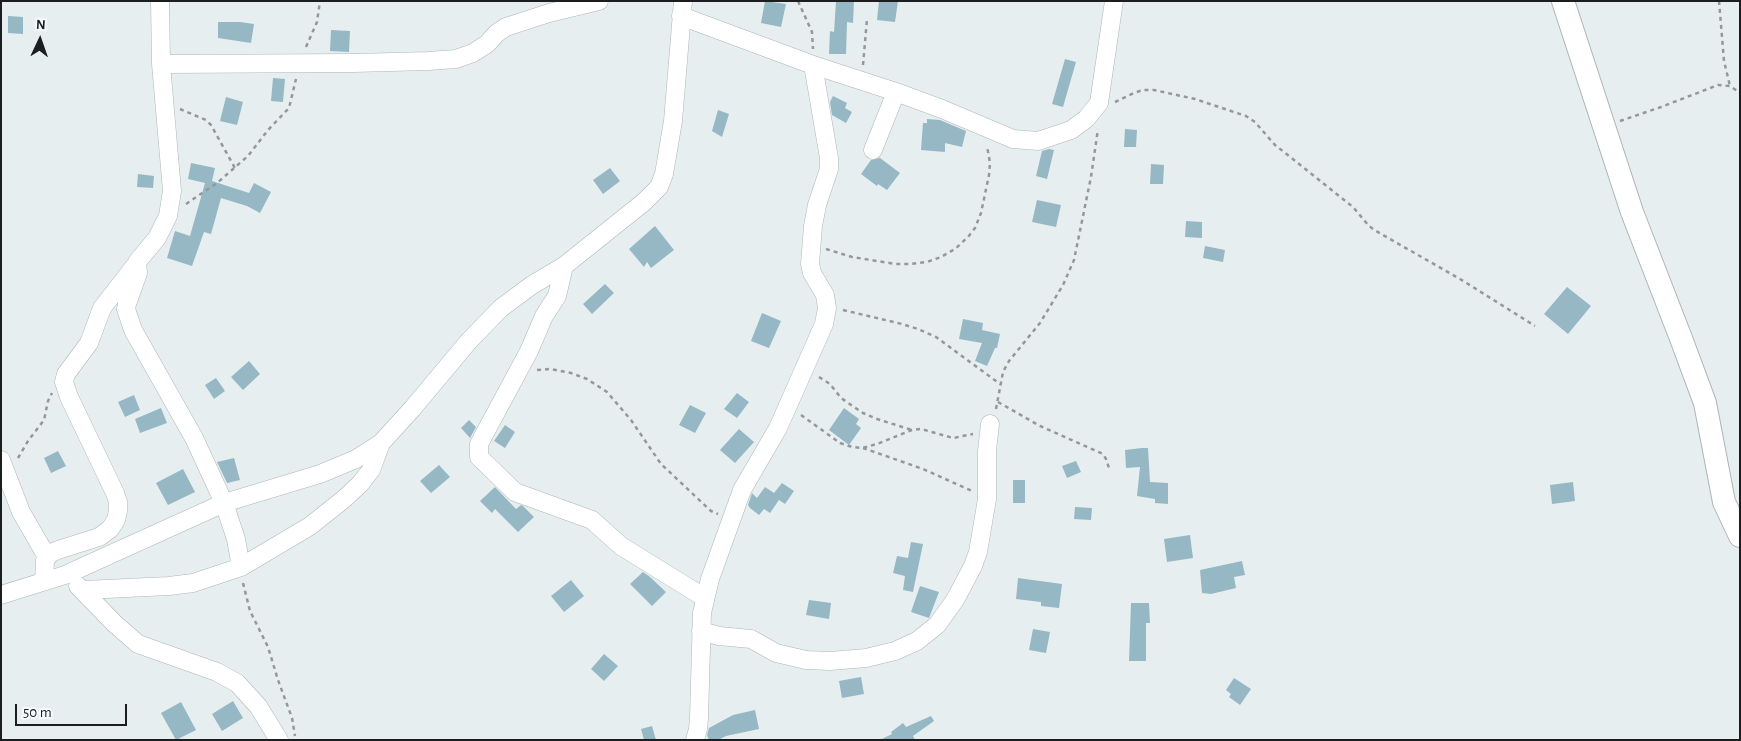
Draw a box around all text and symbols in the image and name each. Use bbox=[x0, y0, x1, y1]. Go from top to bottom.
north arrow bbox=[15, 15, 65, 65]
text: N bbox=[36, 18, 46, 32]
scale bar bbox=[18, 694, 130, 726]
text: 50 m bbox=[23, 705, 52, 720]

